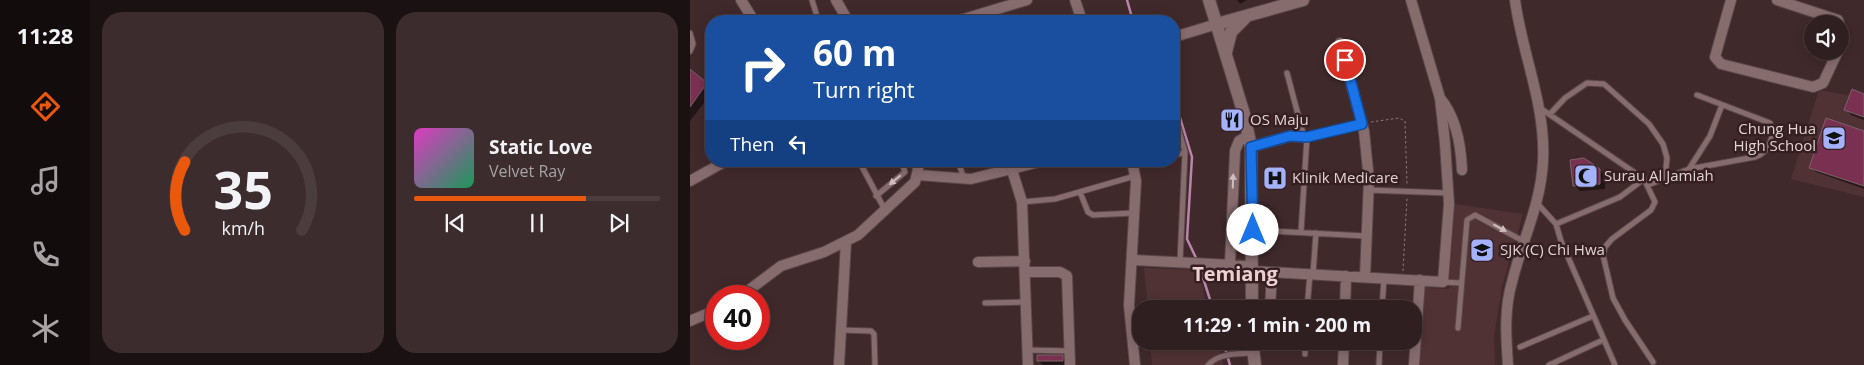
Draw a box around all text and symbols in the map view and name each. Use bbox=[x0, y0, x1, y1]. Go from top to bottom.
map controls bbox=[1804, 15, 1849, 60]
button: sound bbox=[1804, 15, 1849, 60]
text: 11:28 bbox=[17, 20, 73, 50]
text: 60 m bbox=[813, 29, 896, 76]
icon: right bbox=[730, 35, 795, 100]
pin bbox=[1324, 39, 1366, 81]
icon: arrive bbox=[1331, 46, 1359, 74]
text: Turn right bbox=[813, 74, 915, 104]
icon: directions bbox=[28, 89, 63, 124]
restaurant icon: OS Maju bbox=[1219, 107, 1245, 133]
place label: OS Maju bbox=[1250, 109, 1309, 129]
place label: Chung Hua High School bbox=[1733, 118, 1816, 155]
school or university icon: Chung Hua High School bbox=[1821, 125, 1847, 151]
icon: left bbox=[784, 130, 812, 158]
text: Then bbox=[730, 131, 774, 157]
text: Static Love bbox=[489, 134, 592, 160]
text: 35 bbox=[213, 153, 273, 224]
text: Velvet Ray bbox=[489, 160, 565, 182]
icon: music bbox=[28, 163, 63, 198]
mosque icon: Surau Al Jamiah bbox=[1573, 163, 1599, 189]
hospital icon: Klinik Medicare bbox=[1262, 165, 1288, 191]
place label: Surau Al Jamiah bbox=[1604, 165, 1714, 185]
place label: Klinik Medicare bbox=[1292, 167, 1398, 187]
one-way arrow bbox=[1230, 173, 1238, 189]
one-way arrow bbox=[889, 175, 902, 186]
position arrow bbox=[1226, 203, 1278, 255]
icon: previous bbox=[441, 209, 469, 237]
icon: pause bbox=[523, 209, 551, 237]
icon: next bbox=[605, 209, 633, 237]
text: km/h bbox=[221, 216, 265, 240]
one-way arrow bbox=[1493, 224, 1507, 232]
icon: phone bbox=[28, 237, 63, 272]
school or university icon: SJK (C) Chi Hwa bbox=[1469, 237, 1495, 263]
place label: SJK (C) Chi Hwa bbox=[1500, 239, 1605, 259]
district label: Temiang bbox=[1192, 260, 1279, 287]
speed limit sign: 40 bbox=[705, 285, 770, 350]
icon: climate bbox=[28, 311, 63, 346]
text: 11:29 · 1 min · 200 m bbox=[1183, 312, 1371, 338]

